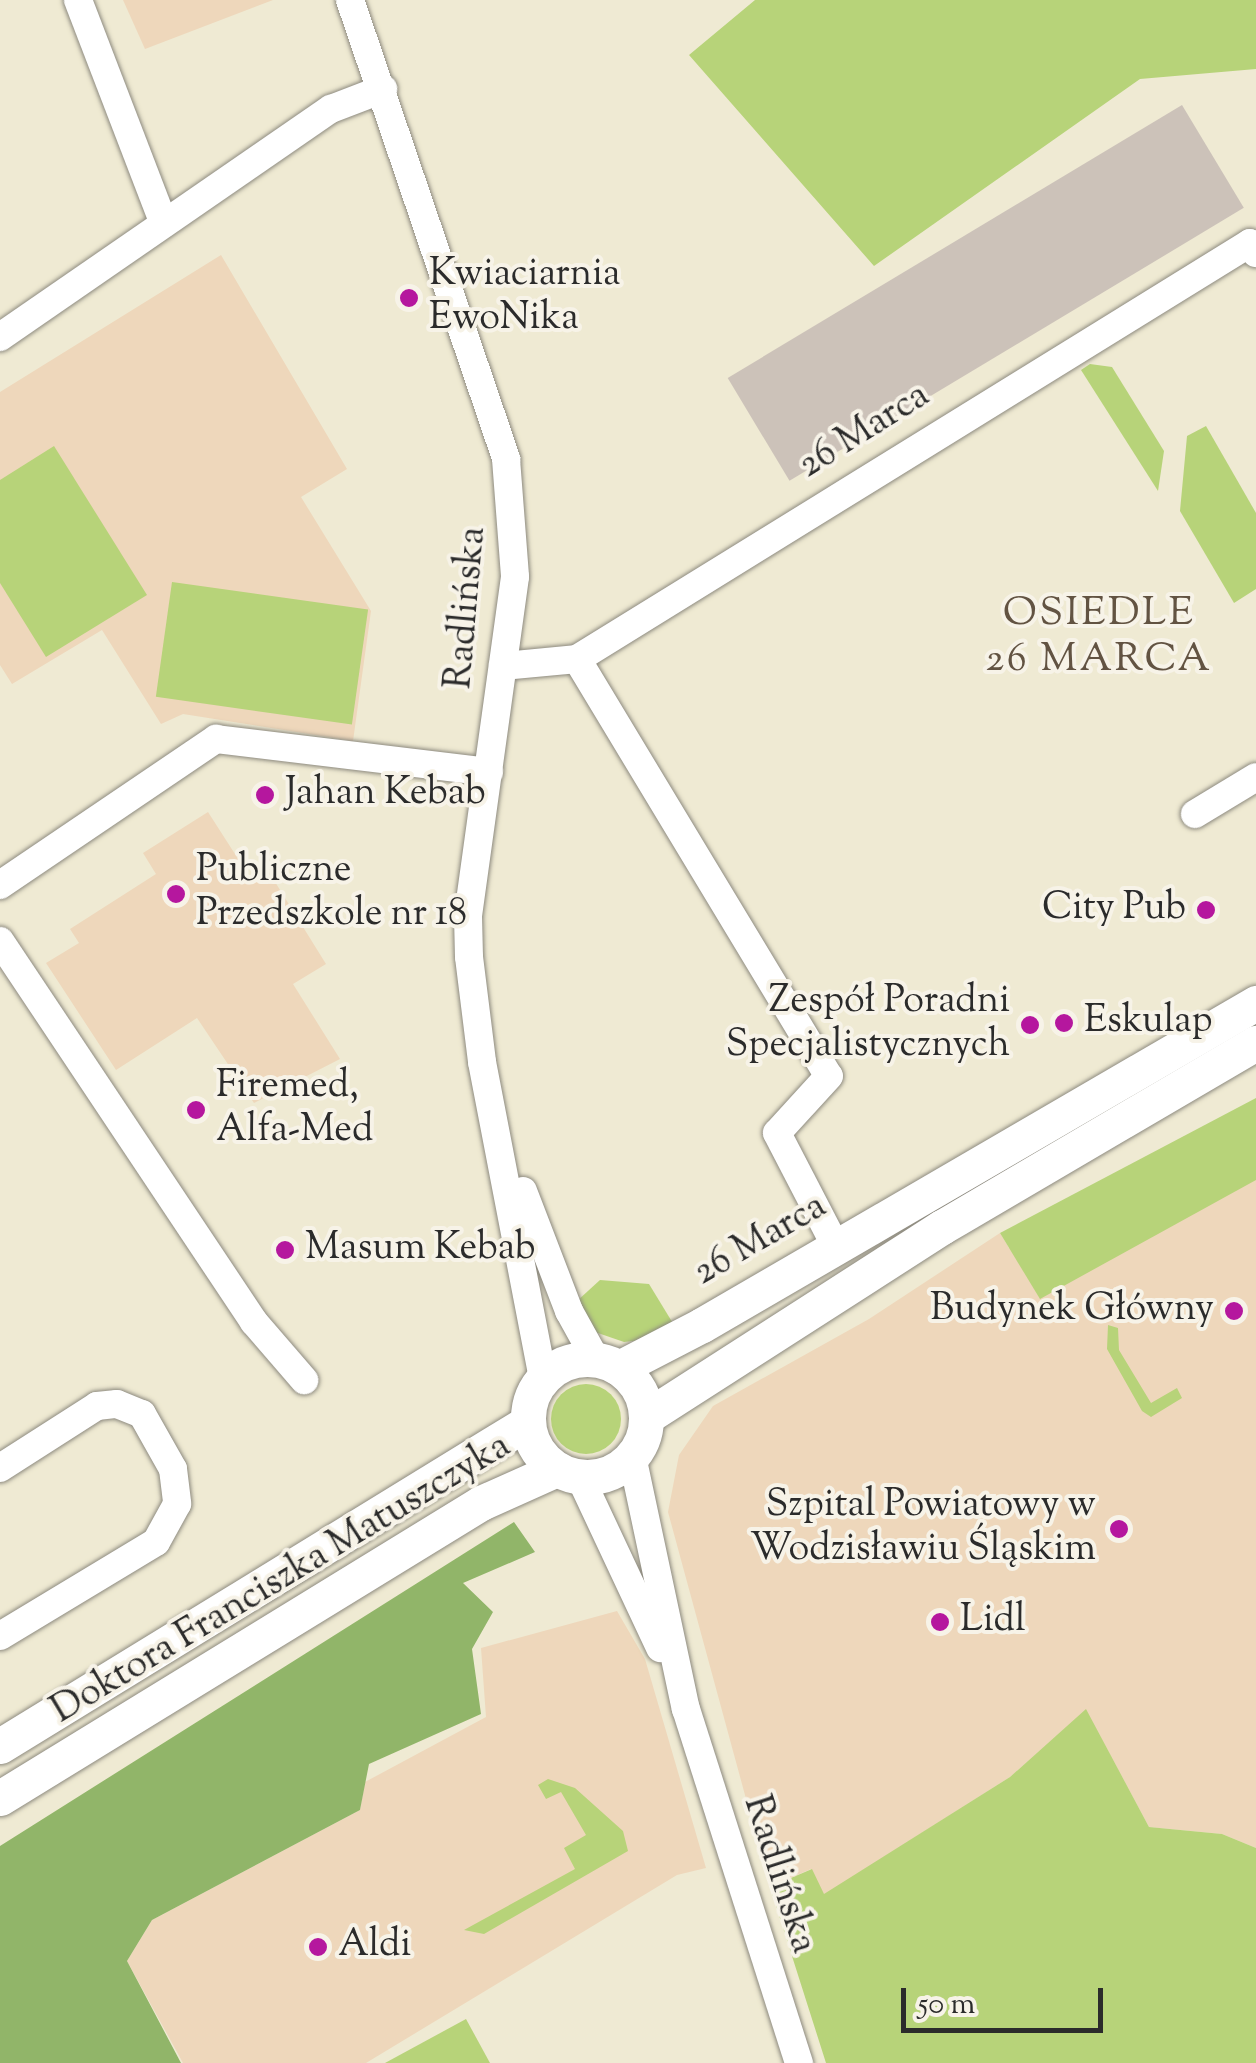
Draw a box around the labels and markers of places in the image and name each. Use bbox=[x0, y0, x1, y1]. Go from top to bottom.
place label: Kwiaciarnia EwoNika bbox=[429, 253, 621, 342]
marker: Kwiaciarnia EwoNika bbox=[398, 287, 420, 309]
place label: Jahan Kebab bbox=[285, 772, 486, 818]
marker: Jahan Kebab bbox=[254, 784, 276, 806]
place label: Publiczne Przedszkole nr 18 bbox=[196, 849, 467, 938]
marker: Publiczne Przedszkole nr 18 bbox=[165, 883, 187, 905]
place label: City Pub bbox=[1042, 887, 1186, 933]
marker: City Pub bbox=[1195, 899, 1217, 921]
place label: Zespół Poradni Specjalistycznych bbox=[726, 980, 1010, 1070]
place label: Eskulap bbox=[1084, 1000, 1213, 1046]
marker: Eskulap bbox=[1053, 1012, 1075, 1034]
marker: Zespół Poradni Specjalistycznych bbox=[1019, 1014, 1041, 1036]
place label: Firemed, Alfa-Med bbox=[216, 1065, 373, 1154]
marker: Firemed, Alfa-Med bbox=[185, 1099, 207, 1121]
place label: Masum Kebab bbox=[305, 1227, 536, 1273]
marker: Masum Kebab bbox=[274, 1239, 296, 1261]
place label: Budynek Główny bbox=[930, 1288, 1214, 1334]
marker: Budynek Główny bbox=[1223, 1300, 1245, 1322]
place label: Szpital Powiatowy w Wodzisławiu Śląskim bbox=[750, 1484, 1096, 1574]
marker: Szpital Powiatowy w Wodzisławiu Śląskim bbox=[1106, 1516, 1132, 1542]
place label: Lidl bbox=[960, 1599, 1026, 1645]
marker: Lidl bbox=[929, 1611, 951, 1633]
place label: Aldi bbox=[338, 1924, 411, 1970]
marker: Aldi bbox=[307, 1936, 329, 1958]

